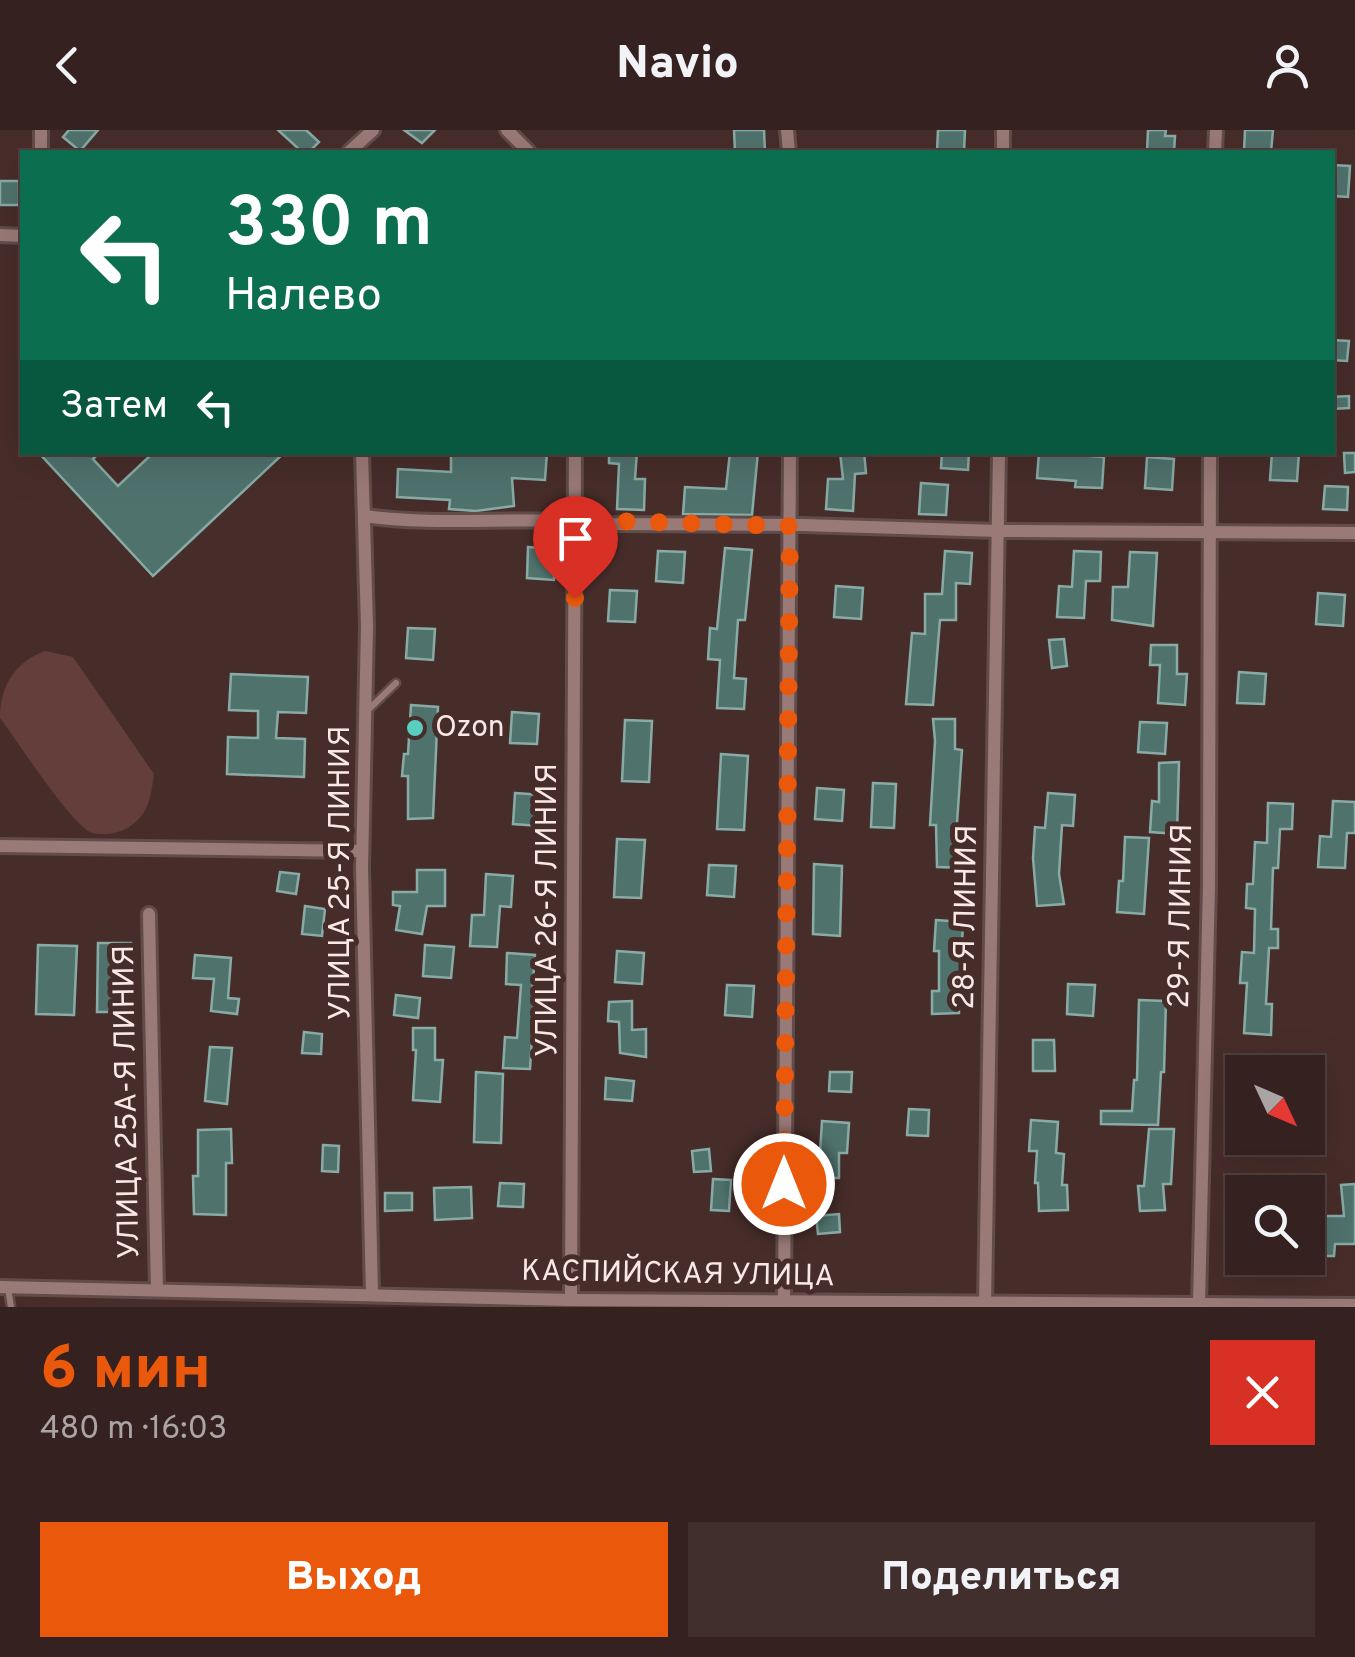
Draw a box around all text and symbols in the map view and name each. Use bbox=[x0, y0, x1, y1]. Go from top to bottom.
text: Navio bbox=[616, 37, 739, 94]
icon: back bbox=[40, 38, 95, 93]
icon: person bbox=[1260, 38, 1315, 93]
text: 330 m bbox=[225, 182, 433, 271]
icon: left bbox=[60, 190, 190, 320]
text: Налево bbox=[225, 269, 382, 326]
icon: left bbox=[188, 380, 243, 435]
text: Затем bbox=[60, 383, 168, 432]
pin bbox=[533, 496, 618, 599]
icon: arrive bbox=[548, 511, 603, 566]
place label: Ozon bbox=[435, 710, 505, 747]
marker: Ozon bbox=[404, 717, 426, 739]
street label: УЛИЦА 25-Я ЛИНИЯ bbox=[323, 726, 360, 1020]
street label: УЛИЦА 26-Я ЛИНИЯ bbox=[530, 763, 567, 1057]
street label: 29-Я ЛИНИЯ bbox=[1162, 823, 1202, 1009]
street label: 28-Я ЛИНИЯ bbox=[947, 824, 987, 1010]
street label: УЛИЦА 25А-Я ЛИНИЯ bbox=[107, 945, 149, 1259]
north arrow bbox=[1225, 1055, 1325, 1155]
map controls bbox=[1225, 1055, 1325, 1275]
position arrow bbox=[732, 1132, 836, 1236]
button: search bbox=[1225, 1175, 1325, 1275]
street label: КАСПИЙСКАЯ УЛИЦА bbox=[521, 1251, 835, 1296]
text: 6 мин bbox=[40, 1334, 211, 1410]
button: close bbox=[1210, 1340, 1315, 1445]
text: 480 m · 16:03 bbox=[40, 1410, 227, 1450]
button: Выход bbox=[40, 1522, 668, 1637]
button: Поделиться bbox=[688, 1522, 1315, 1637]

